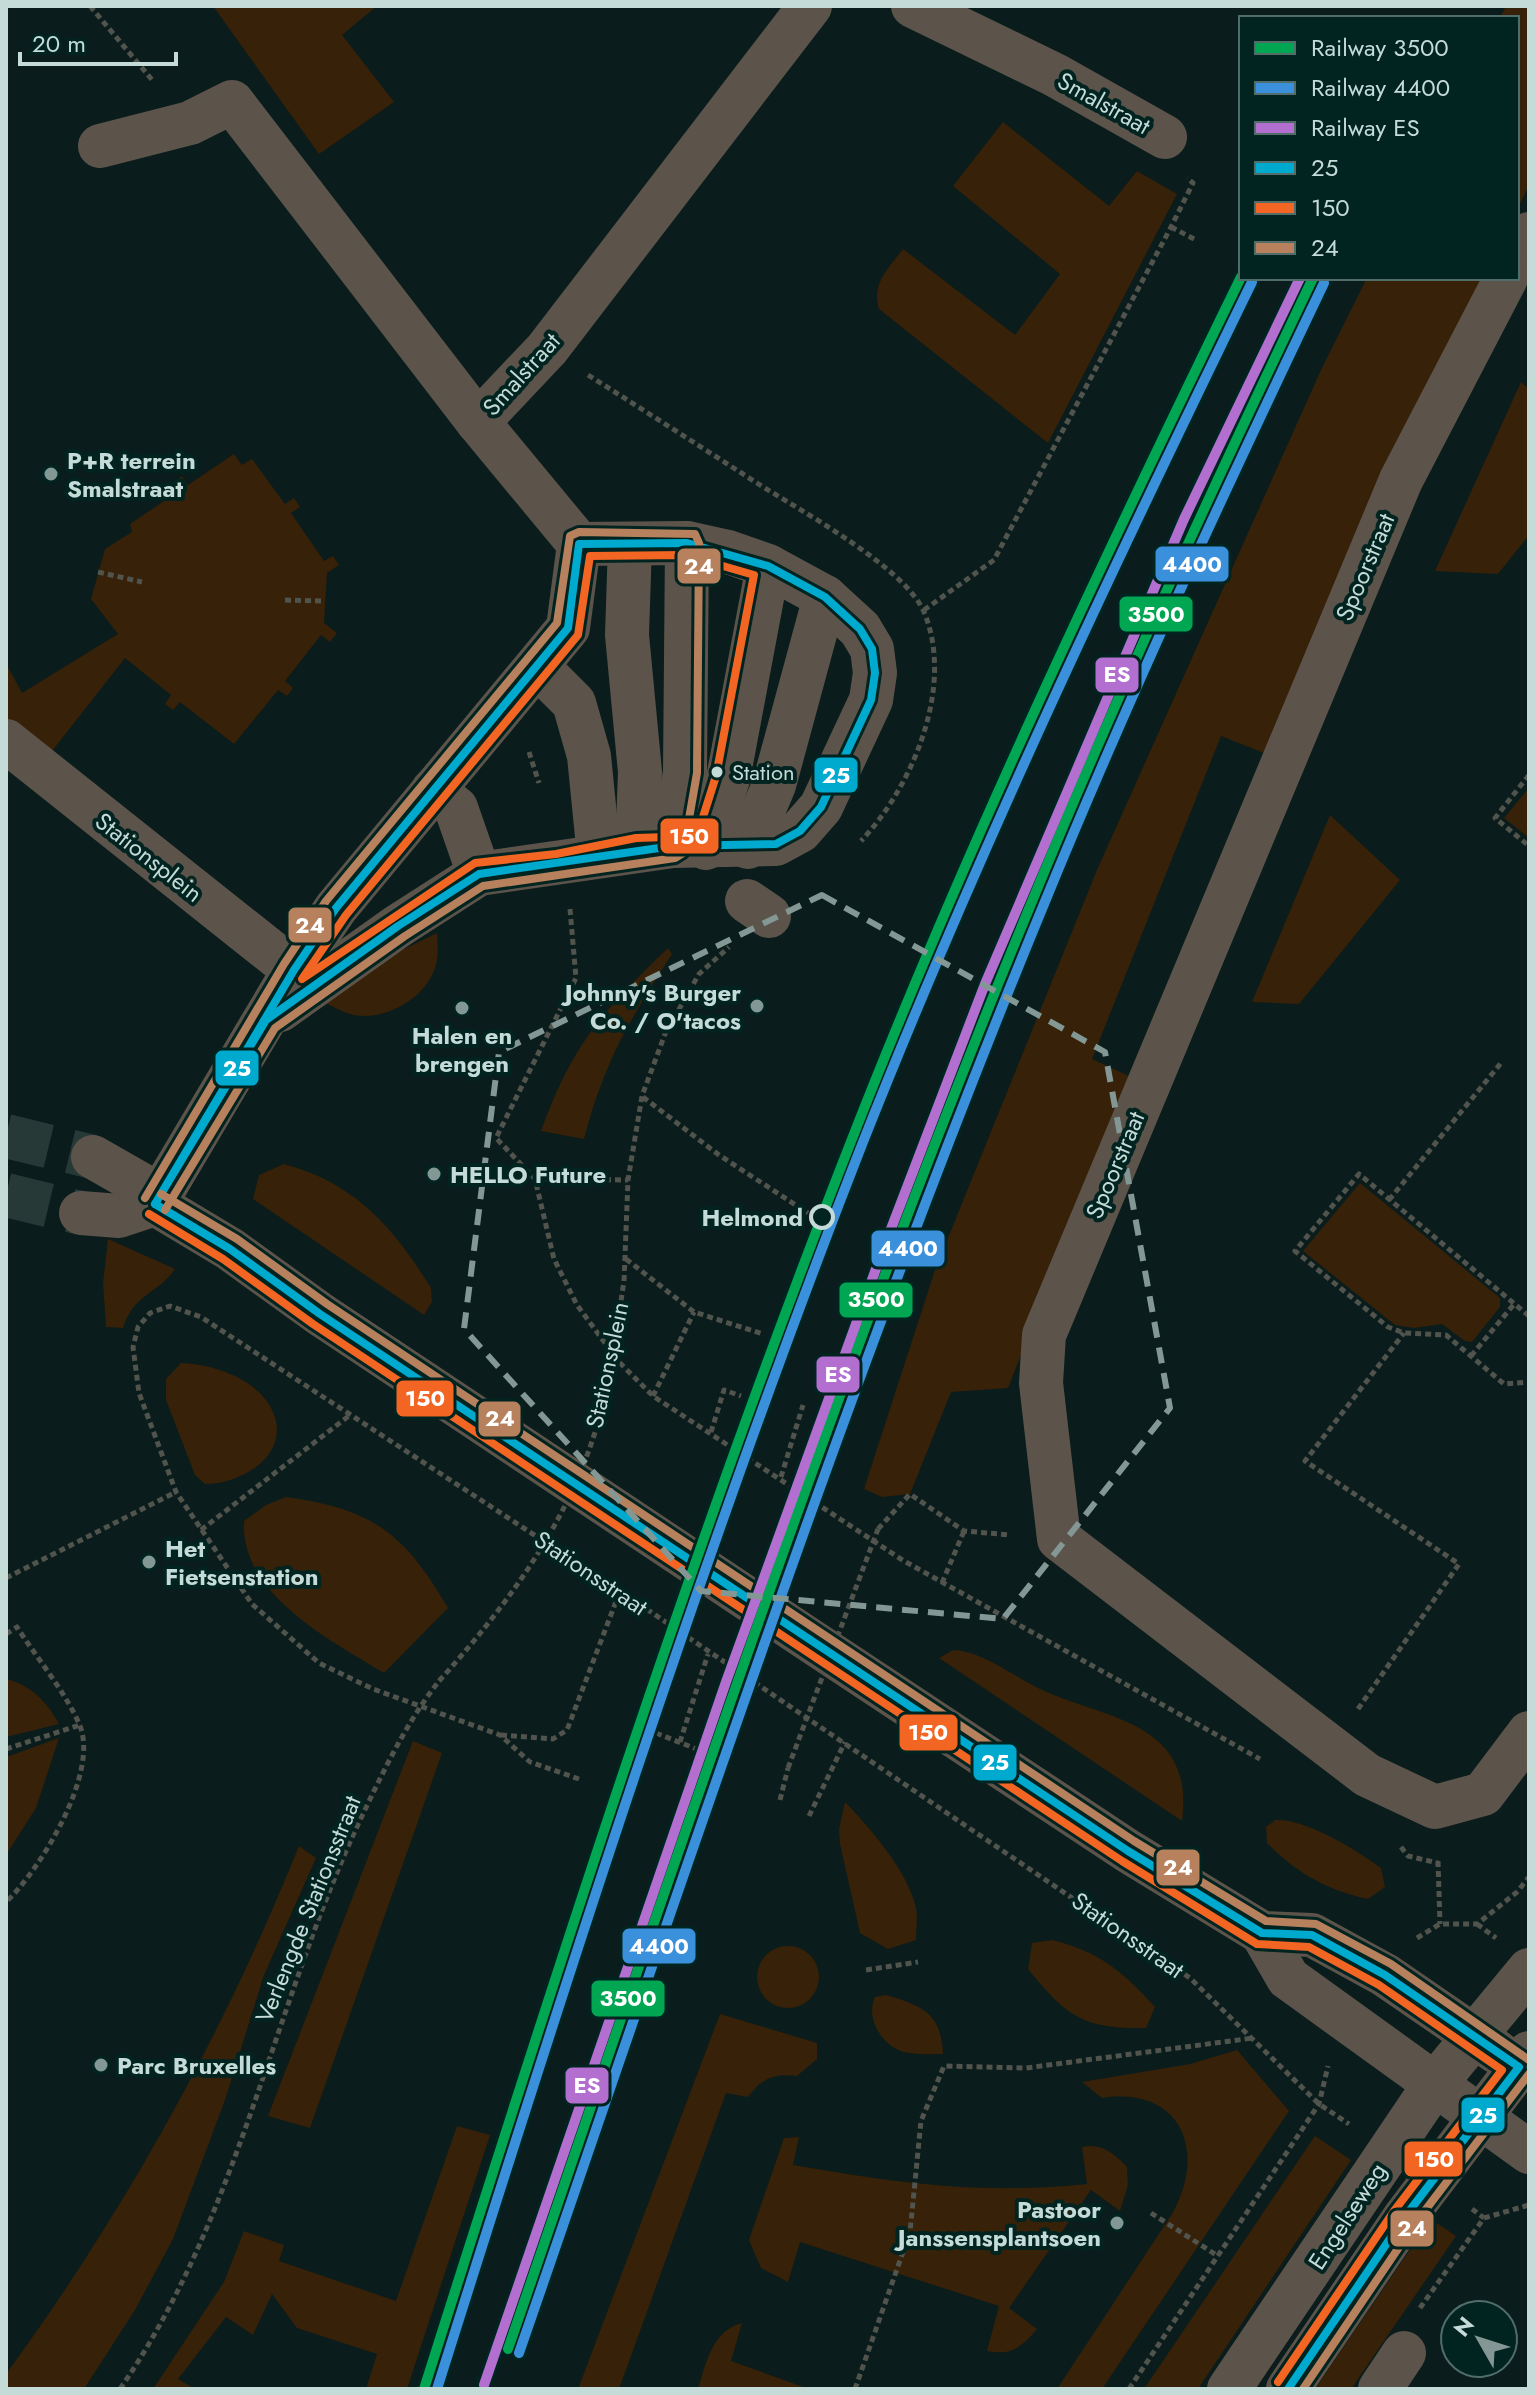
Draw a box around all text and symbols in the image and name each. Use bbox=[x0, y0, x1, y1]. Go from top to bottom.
scale bar bbox=[20, 16, 176, 66]
legend bbox=[1239, 16, 1519, 280]
text: 20 m bbox=[32, 26, 86, 61]
text: Railway 3500 bbox=[1311, 30, 1449, 65]
street label: Smalstraat bbox=[1051, 63, 1157, 143]
text: Railway 4400 bbox=[1311, 70, 1450, 105]
text: Railway ES bbox=[1311, 110, 1420, 145]
text: 25 bbox=[1311, 150, 1338, 185]
text: 150 bbox=[1311, 190, 1350, 225]
text: 24 bbox=[1311, 230, 1339, 265]
street label: Smalstraat bbox=[474, 324, 568, 423]
place label: P+R terrein Smalstraat bbox=[67, 443, 196, 506]
marker: P+R terrein Smalstraat bbox=[42, 465, 60, 483]
street label: Spoorstraat bbox=[1327, 508, 1403, 626]
line badge: 4400 bbox=[1154, 545, 1230, 583]
line badge: 24 bbox=[676, 547, 722, 585]
text: 4400 bbox=[1162, 548, 1222, 580]
text: 24 bbox=[684, 550, 714, 582]
line badge: 3500 bbox=[1118, 595, 1194, 633]
text: 3500 bbox=[1128, 598, 1184, 630]
line badge: ES bbox=[1094, 656, 1140, 694]
text: ES bbox=[1103, 658, 1131, 690]
place label: Station bbox=[732, 756, 794, 788]
line badge: 25 bbox=[813, 756, 859, 794]
text: 25 bbox=[822, 759, 850, 791]
marker: Station bbox=[709, 764, 725, 780]
street label: Stationsplein bbox=[88, 804, 210, 910]
line badge: 150 bbox=[659, 817, 720, 855]
text: 150 bbox=[669, 820, 709, 852]
line badge: 24 bbox=[287, 906, 333, 944]
text: 24 bbox=[295, 909, 325, 941]
place label: Johnny's Burger Co. / O'tacos bbox=[561, 975, 741, 1038]
marker: Johnny's Burger Co. / O'tacos bbox=[748, 997, 766, 1015]
marker: Halen en brengen bbox=[453, 999, 471, 1017]
place label: Halen en brengen bbox=[412, 1018, 512, 1081]
line badge: 25 bbox=[214, 1049, 260, 1087]
text: 25 bbox=[223, 1052, 251, 1084]
street label: Spoorstraat bbox=[1077, 1106, 1153, 1224]
place label: HELLO Future bbox=[450, 1157, 606, 1192]
marker: HELLO Future bbox=[425, 1165, 443, 1183]
place label: Helmond bbox=[701, 1200, 803, 1235]
marker: Helmond bbox=[810, 1205, 834, 1229]
line badge: 4400 bbox=[870, 1229, 946, 1268]
text: 4400 bbox=[878, 1232, 938, 1264]
line badge: 3500 bbox=[838, 1281, 914, 1319]
text: 3500 bbox=[848, 1283, 904, 1315]
street label: Stationsplein bbox=[577, 1299, 637, 1431]
line badge: ES bbox=[815, 1355, 861, 1394]
text: ES bbox=[824, 1358, 852, 1390]
line badge: 150 bbox=[395, 1379, 455, 1418]
text: 150 bbox=[405, 1382, 445, 1414]
line badge: 24 bbox=[477, 1400, 522, 1438]
text: 24 bbox=[485, 1402, 515, 1434]
street label: Stationsstraat bbox=[527, 1522, 655, 1624]
place label: Het Fietsenstation bbox=[165, 1531, 319, 1594]
marker: Het Fietsenstation bbox=[140, 1553, 158, 1571]
line badge: 150 bbox=[898, 1713, 959, 1752]
text: 150 bbox=[908, 1716, 948, 1748]
line badge: 25 bbox=[972, 1743, 1018, 1782]
text: 25 bbox=[981, 1746, 1009, 1778]
street label: Verlengde Stationsstraat bbox=[246, 1790, 370, 2028]
line badge: 24 bbox=[1155, 1848, 1201, 1887]
text: 24 bbox=[1163, 1851, 1193, 1883]
street label: Stationsstraat bbox=[1065, 1883, 1192, 1987]
line badge: 4400 bbox=[621, 1927, 697, 1965]
text: 4400 bbox=[629, 1930, 689, 1962]
line badge: 3500 bbox=[590, 1979, 666, 2018]
text: 3500 bbox=[600, 1982, 656, 2014]
place label: Parc Bruxelles bbox=[117, 2048, 276, 2083]
marker: Parc Bruxelles bbox=[92, 2056, 110, 2074]
line badge: ES bbox=[564, 2066, 610, 2105]
text: ES bbox=[573, 2069, 601, 2101]
line badge: 25 bbox=[1460, 2096, 1506, 2134]
text: 25 bbox=[1469, 2099, 1497, 2131]
line badge: 150 bbox=[1403, 2140, 1464, 2178]
text: 150 bbox=[1414, 2143, 1454, 2175]
street label: Engelseweg bbox=[1299, 2156, 1395, 2276]
place label: Pastoor Janssensplantsoen bbox=[894, 2192, 1101, 2255]
line badge: 24 bbox=[1389, 2209, 1435, 2248]
text: 24 bbox=[1397, 2212, 1427, 2244]
marker: Pastoor Janssensplantsoen bbox=[1108, 2214, 1126, 2232]
north arrow bbox=[1439, 2299, 1519, 2379]
text: N bbox=[1446, 2310, 1481, 2343]

